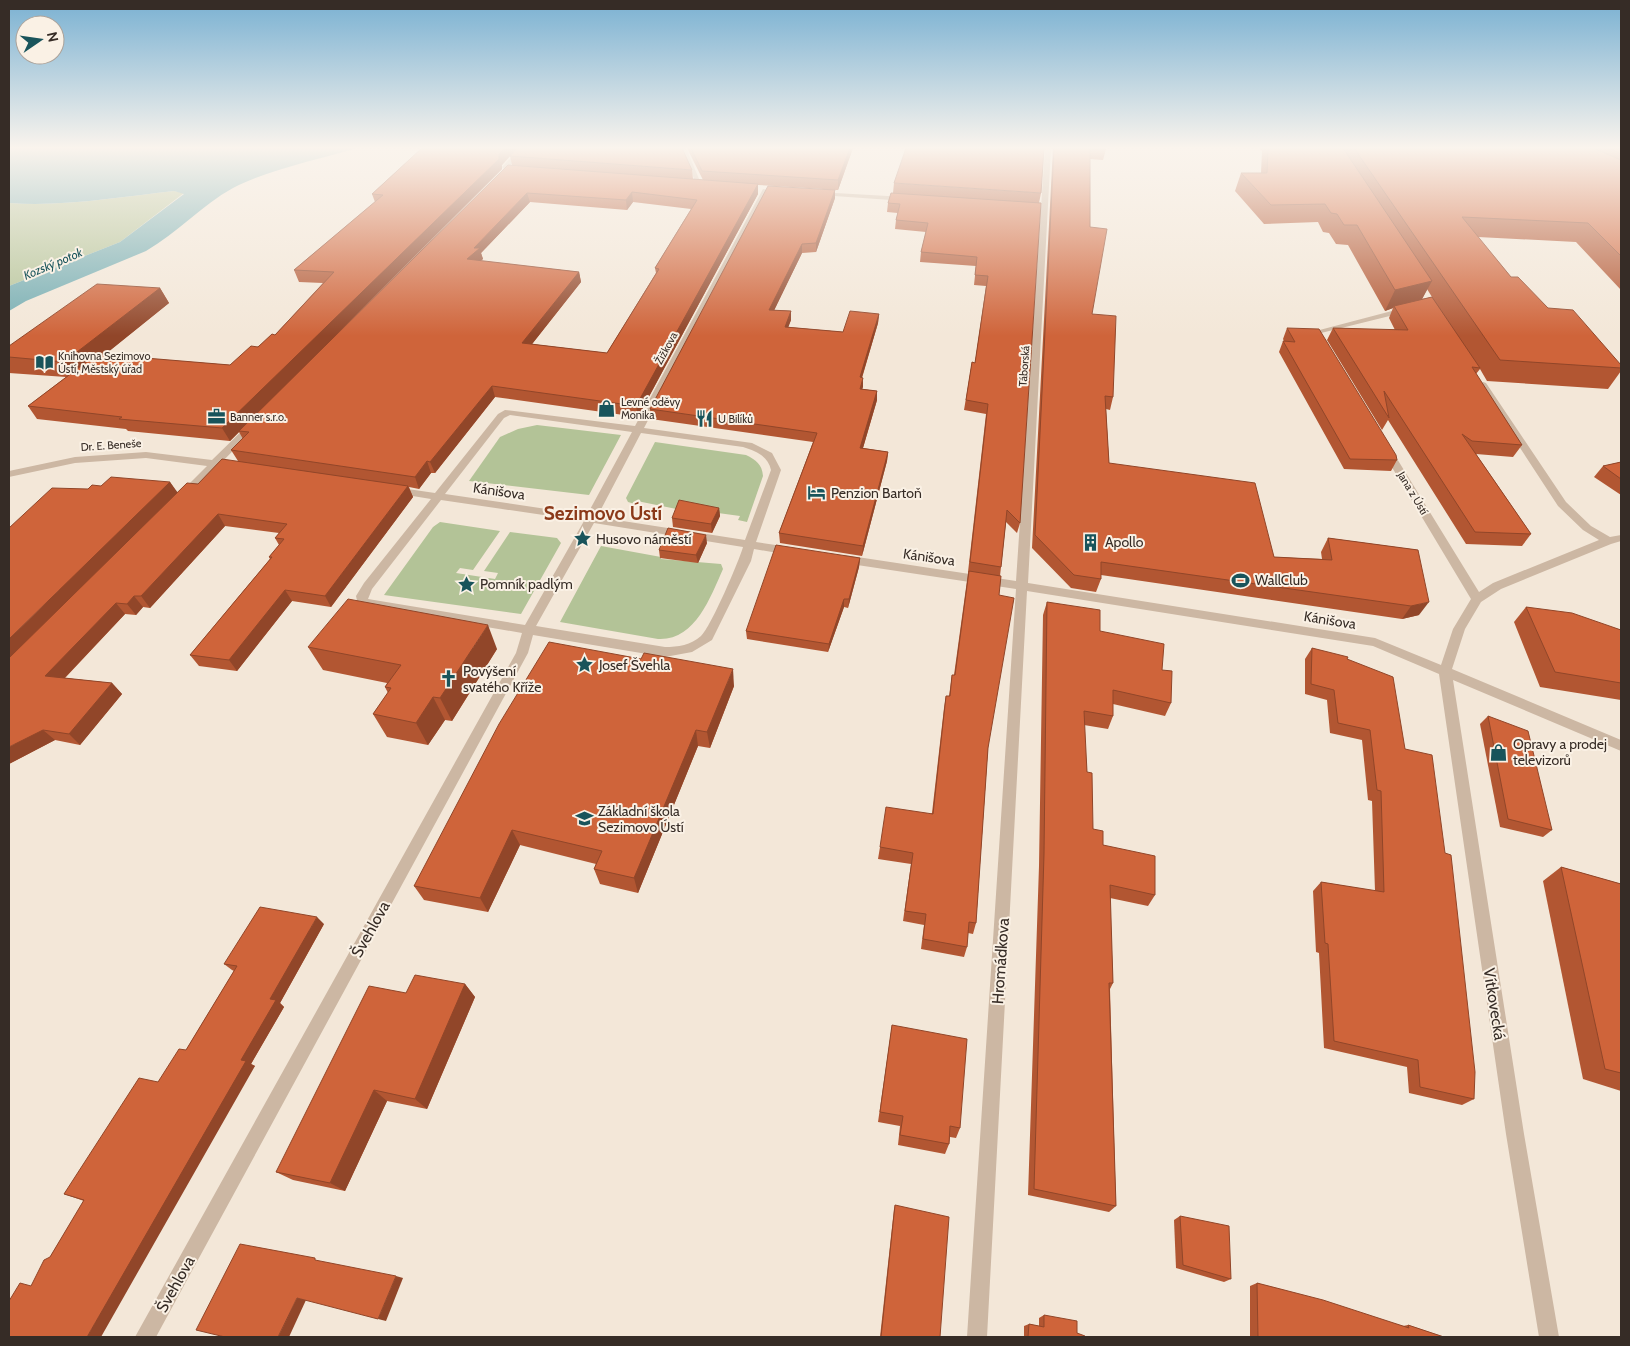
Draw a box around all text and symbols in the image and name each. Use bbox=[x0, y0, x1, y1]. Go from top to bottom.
north arrow bbox=[15, 15, 65, 65]
text: N bbox=[43, 30, 63, 44]
water label: Kozský potok bbox=[21, 244, 85, 283]
street label: Žižkova bbox=[652, 329, 681, 367]
street label: Táborská bbox=[1016, 344, 1032, 387]
place label: Knihovna Sezimovo Ústí, Městský úřad bbox=[58, 349, 150, 376]
library icon: Knihovna Sezimovo Ústí, Městský úřad bbox=[34, 352, 54, 372]
place label: Levné oděvy Monika bbox=[621, 395, 681, 422]
shop icon: Levné oděvy Monika bbox=[597, 398, 617, 418]
office icon: Banner s.r.o. bbox=[206, 407, 226, 427]
restaurant icon: U Bilíků bbox=[694, 409, 714, 429]
place label: Banner s.r.o. bbox=[230, 410, 286, 424]
place label: U Bilíků bbox=[718, 412, 753, 426]
street label: Dr. E. Beneše bbox=[80, 436, 142, 454]
street label: Jana z Ústí bbox=[1394, 468, 1432, 518]
street label: Kánišova bbox=[472, 478, 526, 504]
hotel icon: Penzion Bartoň bbox=[807, 483, 827, 503]
place label: Penzion Bartoň bbox=[831, 484, 922, 502]
district label: Sezimovo Ústí bbox=[544, 501, 663, 525]
place icon: Husovo náměstí bbox=[572, 529, 592, 549]
place label: Husovo náměstí bbox=[596, 530, 692, 548]
building icon: Apollo bbox=[1081, 532, 1101, 552]
place label: Apollo bbox=[1105, 533, 1144, 551]
street label: Kánišova bbox=[902, 544, 956, 570]
sports icon: WallClub bbox=[1231, 570, 1251, 590]
place label: WallClub bbox=[1255, 571, 1308, 589]
place icon: Pomník padlým bbox=[456, 574, 476, 594]
place label: Pomník padlým bbox=[480, 575, 573, 593]
street label: Kánišova bbox=[1303, 607, 1358, 633]
place icon: Josef Švehla bbox=[575, 655, 595, 675]
place label: Josef Švehla bbox=[598, 656, 671, 674]
place label: Povýšení svatého Kříže bbox=[463, 662, 541, 696]
church icon: Povýšení svatého Kříže bbox=[439, 669, 459, 689]
place label: Opravy a prodej televizorů bbox=[1513, 735, 1607, 769]
shop icon: Opravy a prodej televizorů bbox=[1489, 742, 1509, 762]
place label: Základní škola Sezimovo Ústí bbox=[598, 802, 684, 836]
school or university icon: Základní škola Sezimovo Ústí bbox=[574, 809, 594, 829]
street label: Švehlova bbox=[347, 897, 394, 961]
street label: Hromádkova bbox=[988, 917, 1013, 1005]
street label: Vítkovecká bbox=[1479, 967, 1510, 1042]
street label: Švehlova bbox=[152, 1252, 199, 1316]

